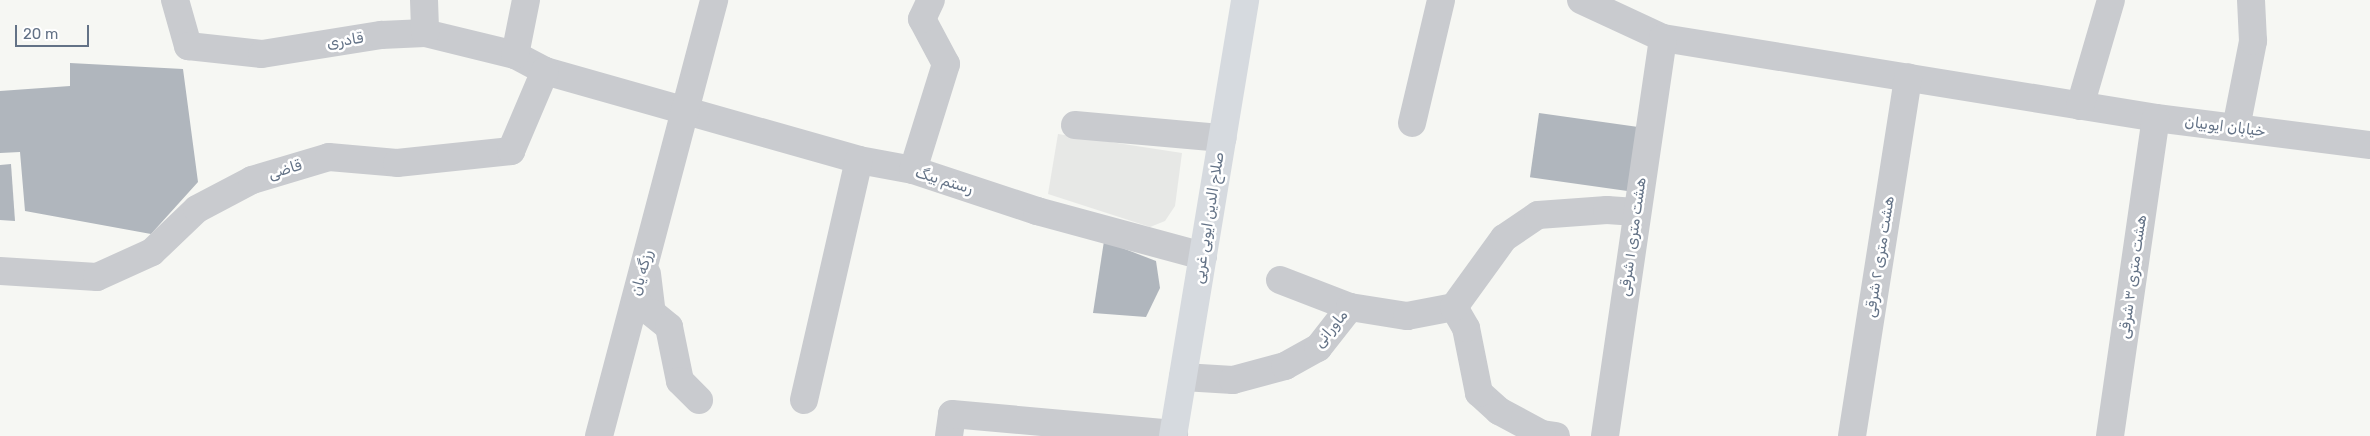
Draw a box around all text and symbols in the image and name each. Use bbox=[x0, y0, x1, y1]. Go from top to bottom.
scale bar bbox=[18, 15, 91, 47]
text: 20 m bbox=[23, 25, 58, 43]
street label: قادری bbox=[325, 29, 365, 53]
street label: خیابان ایوبیان bbox=[2184, 113, 2266, 141]
street label: صلاح الدین ایوبی غریی bbox=[1190, 151, 1228, 285]
street label: قاضی bbox=[266, 156, 304, 184]
street label: رستم بیگ bbox=[913, 164, 975, 198]
street label: هشت متری ۱ شرقی bbox=[1616, 176, 1650, 298]
street label: هشت متری ۲ شرقی bbox=[1862, 195, 1898, 319]
street label: هشت متری ۳ شرقی bbox=[2115, 214, 2151, 340]
street label: رزگه یان bbox=[627, 248, 657, 298]
street label: ماورانی bbox=[1310, 307, 1352, 351]

